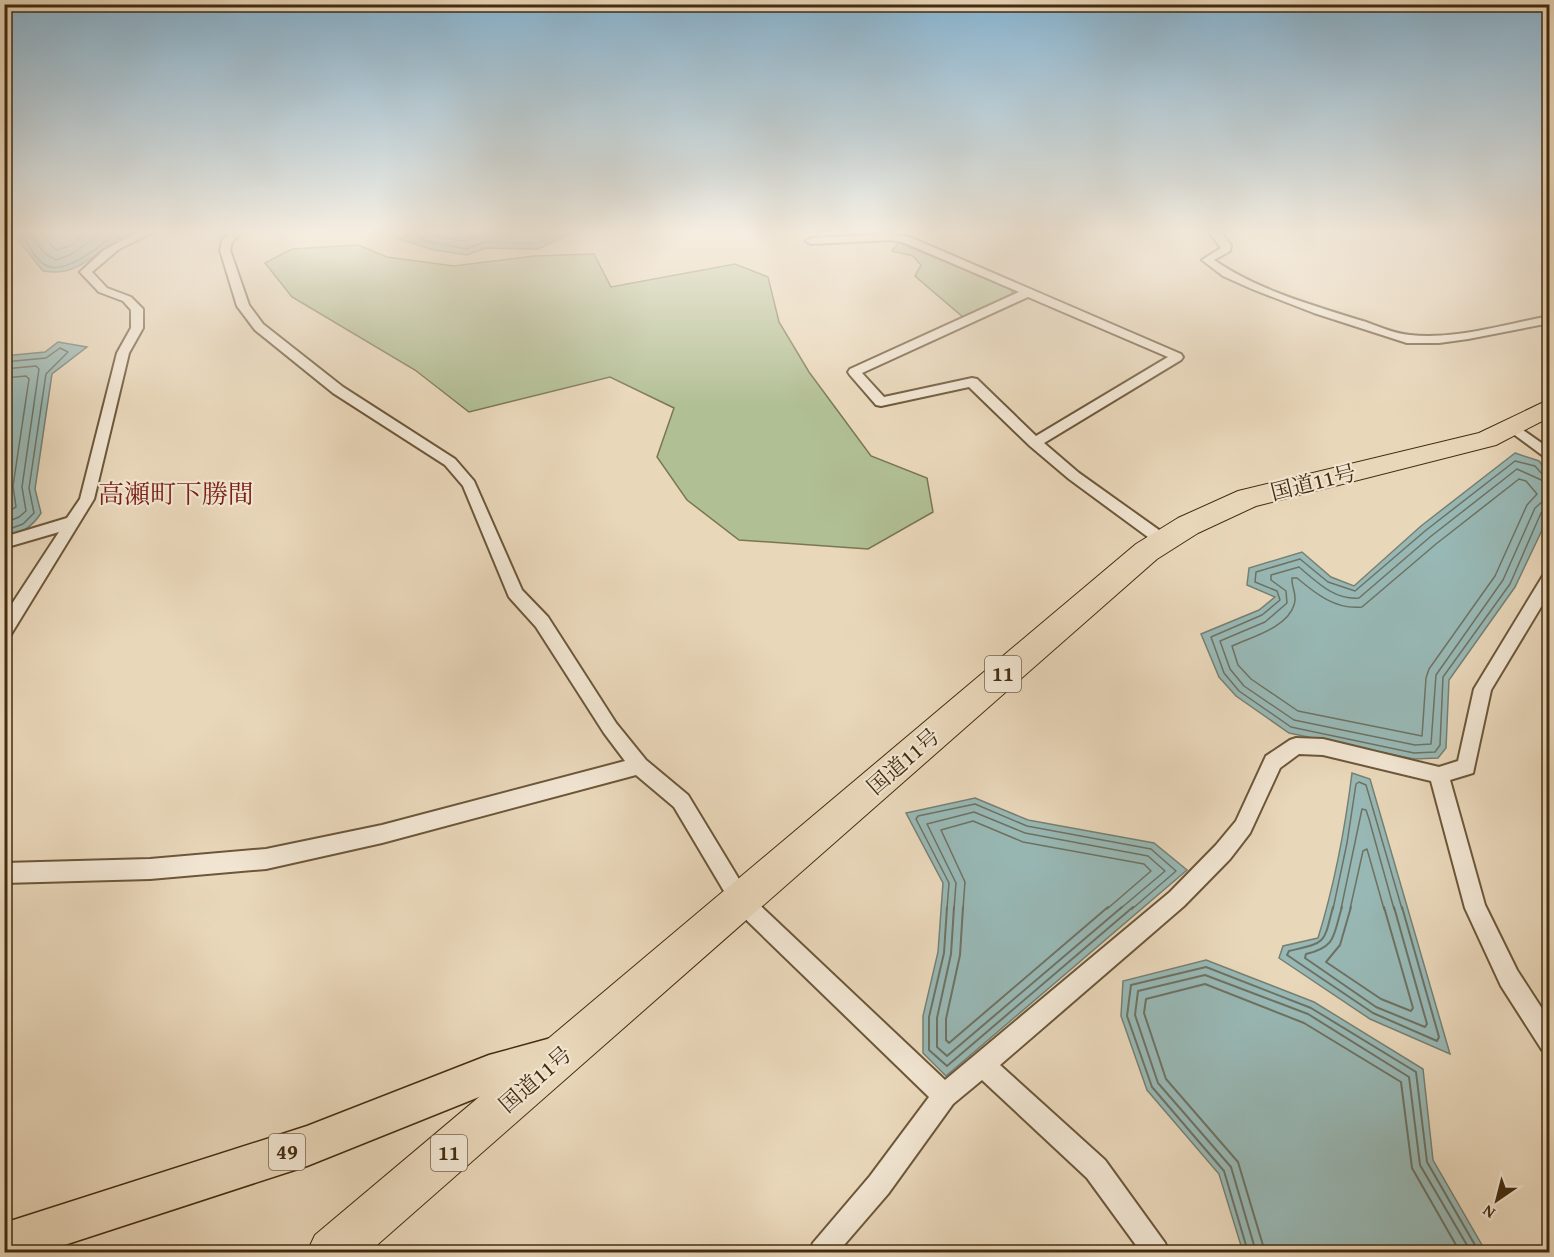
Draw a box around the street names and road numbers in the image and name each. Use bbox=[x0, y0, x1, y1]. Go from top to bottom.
street label: 国道11号 bbox=[1267, 456, 1359, 508]
road number: 11 bbox=[985, 656, 1021, 692]
street label: 国道11号 bbox=[860, 720, 946, 802]
street label: 国道11号 bbox=[492, 1038, 578, 1120]
road number: 49 bbox=[269, 1134, 305, 1170]
road number: 11 bbox=[431, 1135, 467, 1171]

